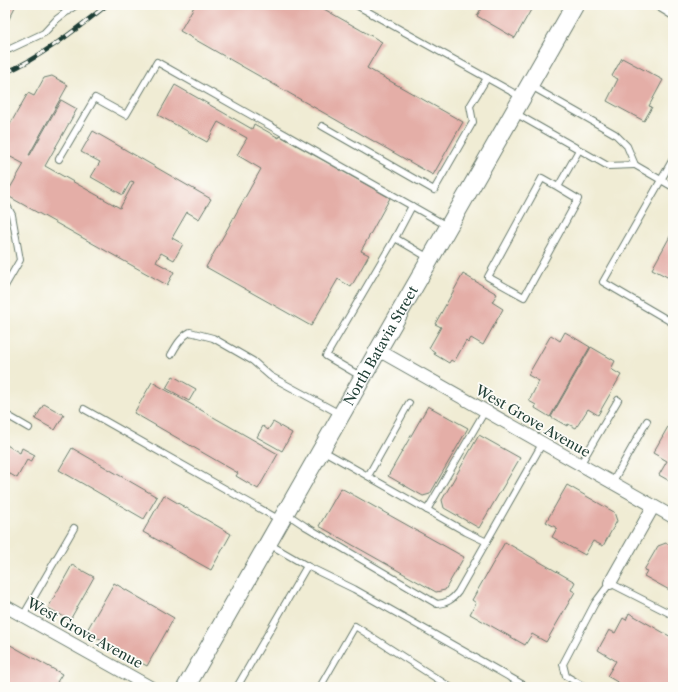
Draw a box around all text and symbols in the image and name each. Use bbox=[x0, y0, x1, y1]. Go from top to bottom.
street label: North Batavia Street bbox=[339, 283, 422, 409]
street label: West Grove Avenue bbox=[471, 380, 594, 461]
street label: West Grove Avenue bbox=[23, 593, 146, 672]

